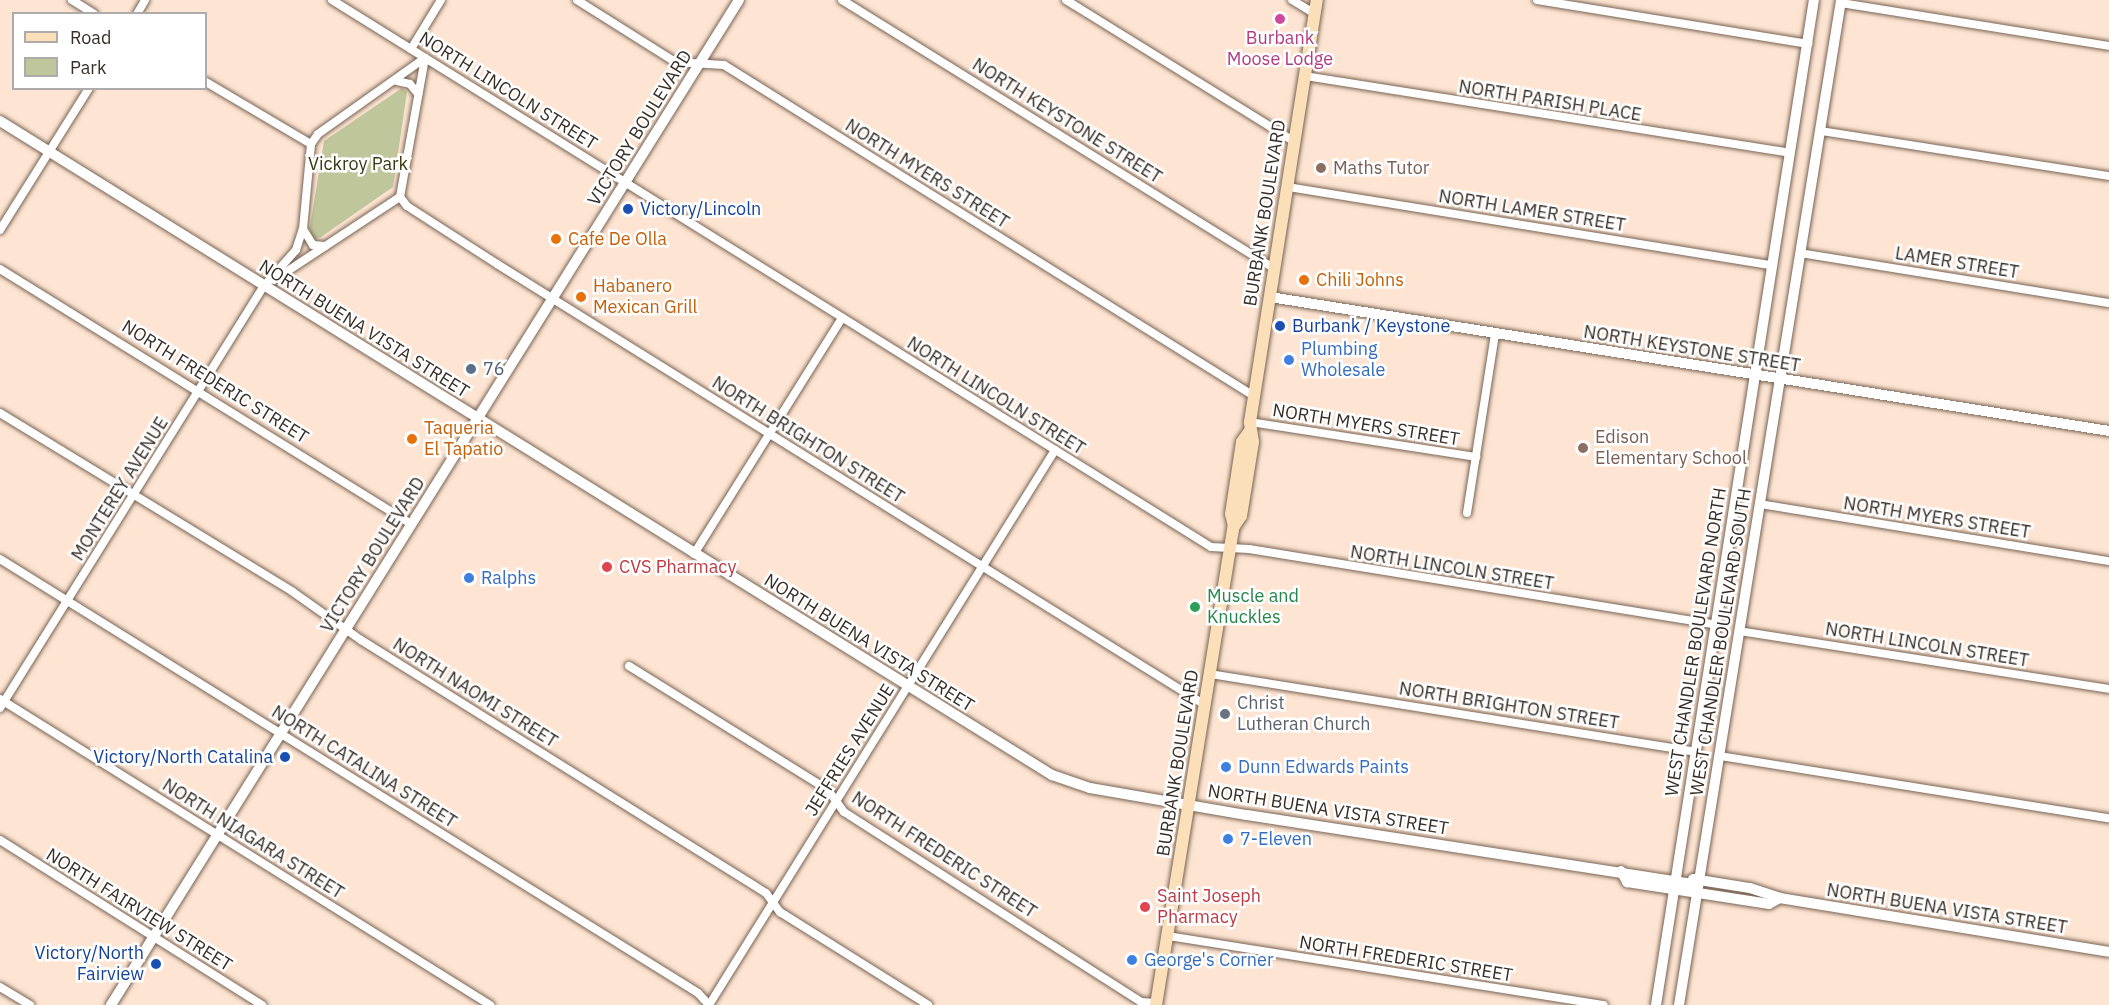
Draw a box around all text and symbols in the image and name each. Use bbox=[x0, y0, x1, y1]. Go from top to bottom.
legend bbox=[12, 12, 207, 90]
marker: Burbank Moose Lodge bbox=[1273, 12, 1287, 26]
text: Road bbox=[70, 26, 111, 49]
street label: NORTH LINCOLN STREET bbox=[415, 27, 601, 155]
place label: Burbank Moose Lodge bbox=[1227, 28, 1333, 70]
street label: VICTORY BOULEVARD bbox=[583, 46, 697, 210]
street label: NORTH KEYSTONE STREET bbox=[968, 54, 1166, 188]
text: Park bbox=[70, 56, 106, 79]
street label: NORTH PARISH PLACE bbox=[1457, 76, 1643, 126]
street label: NORTH MYERS STREET bbox=[841, 115, 1013, 233]
street label: BURBANK BOULEVARD bbox=[1240, 118, 1290, 308]
park label: Vickroy Park bbox=[308, 153, 408, 175]
place label: Maths Tutor bbox=[1333, 157, 1429, 179]
marker: Maths Tutor bbox=[1314, 161, 1328, 175]
street label: NORTH LAMER STREET bbox=[1437, 186, 1627, 236]
place label: Victory/Lincoln bbox=[640, 198, 761, 220]
marker: Victory/Lincoln bbox=[621, 202, 635, 216]
place label: Cafe De Olla bbox=[568, 228, 667, 250]
marker: Cafe De Olla bbox=[549, 232, 563, 246]
street label: LAMER STREET bbox=[1894, 243, 2020, 283]
street label: NORTH BUENA VISTA STREET bbox=[255, 255, 473, 403]
place label: Chili Johns bbox=[1316, 269, 1404, 291]
marker: Chili Johns bbox=[1297, 273, 1311, 287]
place label: Habanero Mexican Grill bbox=[593, 276, 697, 318]
marker: Habanero Mexican Grill bbox=[574, 290, 588, 304]
place label: Burbank / Keystone bbox=[1292, 315, 1450, 337]
street label: NORTH FREDERIC STREET bbox=[118, 316, 312, 448]
marker: Burbank / Keystone bbox=[1273, 319, 1287, 333]
street label: NORTH KEYSTONE STREET bbox=[1582, 321, 1802, 377]
street label: NORTH LINCOLN STREET bbox=[903, 332, 1089, 460]
place label: Plumbing Wholesale bbox=[1301, 339, 1385, 382]
marker: Plumbing Wholesale bbox=[1282, 353, 1296, 367]
place label: 76 bbox=[483, 358, 505, 380]
marker: 76 bbox=[464, 362, 478, 376]
street label: NORTH BRIGHTON STREET bbox=[708, 372, 908, 508]
street label: NORTH MYERS STREET bbox=[1271, 400, 1461, 450]
street label: MONTEREY AVENUE bbox=[67, 413, 173, 565]
place label: Taqueria El Tapatio bbox=[424, 418, 503, 460]
place label: Edison Elementary School bbox=[1595, 427, 1747, 470]
marker: Taqueria El Tapatio bbox=[405, 432, 419, 446]
marker: Edison Elementary School bbox=[1576, 441, 1590, 455]
street label: VICTORY BOULEVARD bbox=[316, 473, 430, 637]
street label: WEST CHANDLER BOULEVARD NORTH bbox=[1661, 486, 1731, 798]
street label: WEST CHANDLER BOULEVARD SOUTH bbox=[1686, 487, 1756, 797]
street label: NORTH MYERS STREET bbox=[1842, 493, 2032, 543]
street label: NORTH LINCOLN STREET bbox=[1349, 541, 1555, 595]
place label: CVS Pharmacy bbox=[619, 556, 736, 578]
marker: CVS Pharmacy bbox=[600, 560, 614, 574]
place label: Ralphs bbox=[481, 567, 536, 589]
street label: NORTH BUENA VISTA STREET bbox=[760, 569, 978, 717]
marker: Ralphs bbox=[462, 571, 476, 585]
place label: Muscle and Knuckles bbox=[1207, 586, 1299, 628]
marker: Muscle and Knuckles bbox=[1188, 600, 1202, 614]
street label: NORTH LINCOLN STREET bbox=[1824, 618, 2030, 672]
street label: NORTH NAOMI STREET bbox=[389, 634, 561, 752]
street label: BURBANK BOULEVARD bbox=[1153, 668, 1203, 858]
street label: NORTH BRIGHTON STREET bbox=[1397, 678, 1621, 734]
street label: JEFFRIES AVENUE bbox=[801, 680, 899, 820]
place label: Christ Lutheran Church bbox=[1237, 693, 1371, 736]
street label: NORTH CATALINA STREET bbox=[267, 701, 461, 833]
marker: Christ Lutheran Church bbox=[1218, 707, 1232, 721]
place label: Victory/North Catalina bbox=[93, 746, 273, 768]
marker: Victory/North Catalina bbox=[278, 750, 292, 764]
place label: Dunn Edwards Paints bbox=[1238, 756, 1409, 778]
marker: Dunn Edwards Paints bbox=[1219, 760, 1233, 774]
street label: NORTH NIAGARA STREET bbox=[158, 774, 348, 904]
street label: NORTH BUENA VISTA STREET bbox=[1206, 780, 1450, 840]
street label: NORTH FREDERIC STREET bbox=[848, 787, 1040, 923]
place label: 7-Eleven bbox=[1240, 828, 1312, 850]
marker: 7-Eleven bbox=[1221, 832, 1235, 846]
street label: NORTH FAIRVIEW STREET bbox=[42, 844, 236, 976]
street label: NORTH BUENA VISTA STREET bbox=[1825, 879, 2069, 939]
place label: Saint Joseph Pharmacy bbox=[1157, 886, 1261, 928]
marker: Saint Joseph Pharmacy bbox=[1138, 900, 1152, 914]
street label: NORTH FREDERIC STREET bbox=[1298, 931, 1514, 987]
place label: Victory/North Fairview bbox=[35, 943, 144, 986]
place label: George's Corner bbox=[1144, 949, 1274, 971]
marker: George's Corner bbox=[1125, 953, 1139, 967]
marker: Victory/North Fairview bbox=[149, 957, 163, 971]

